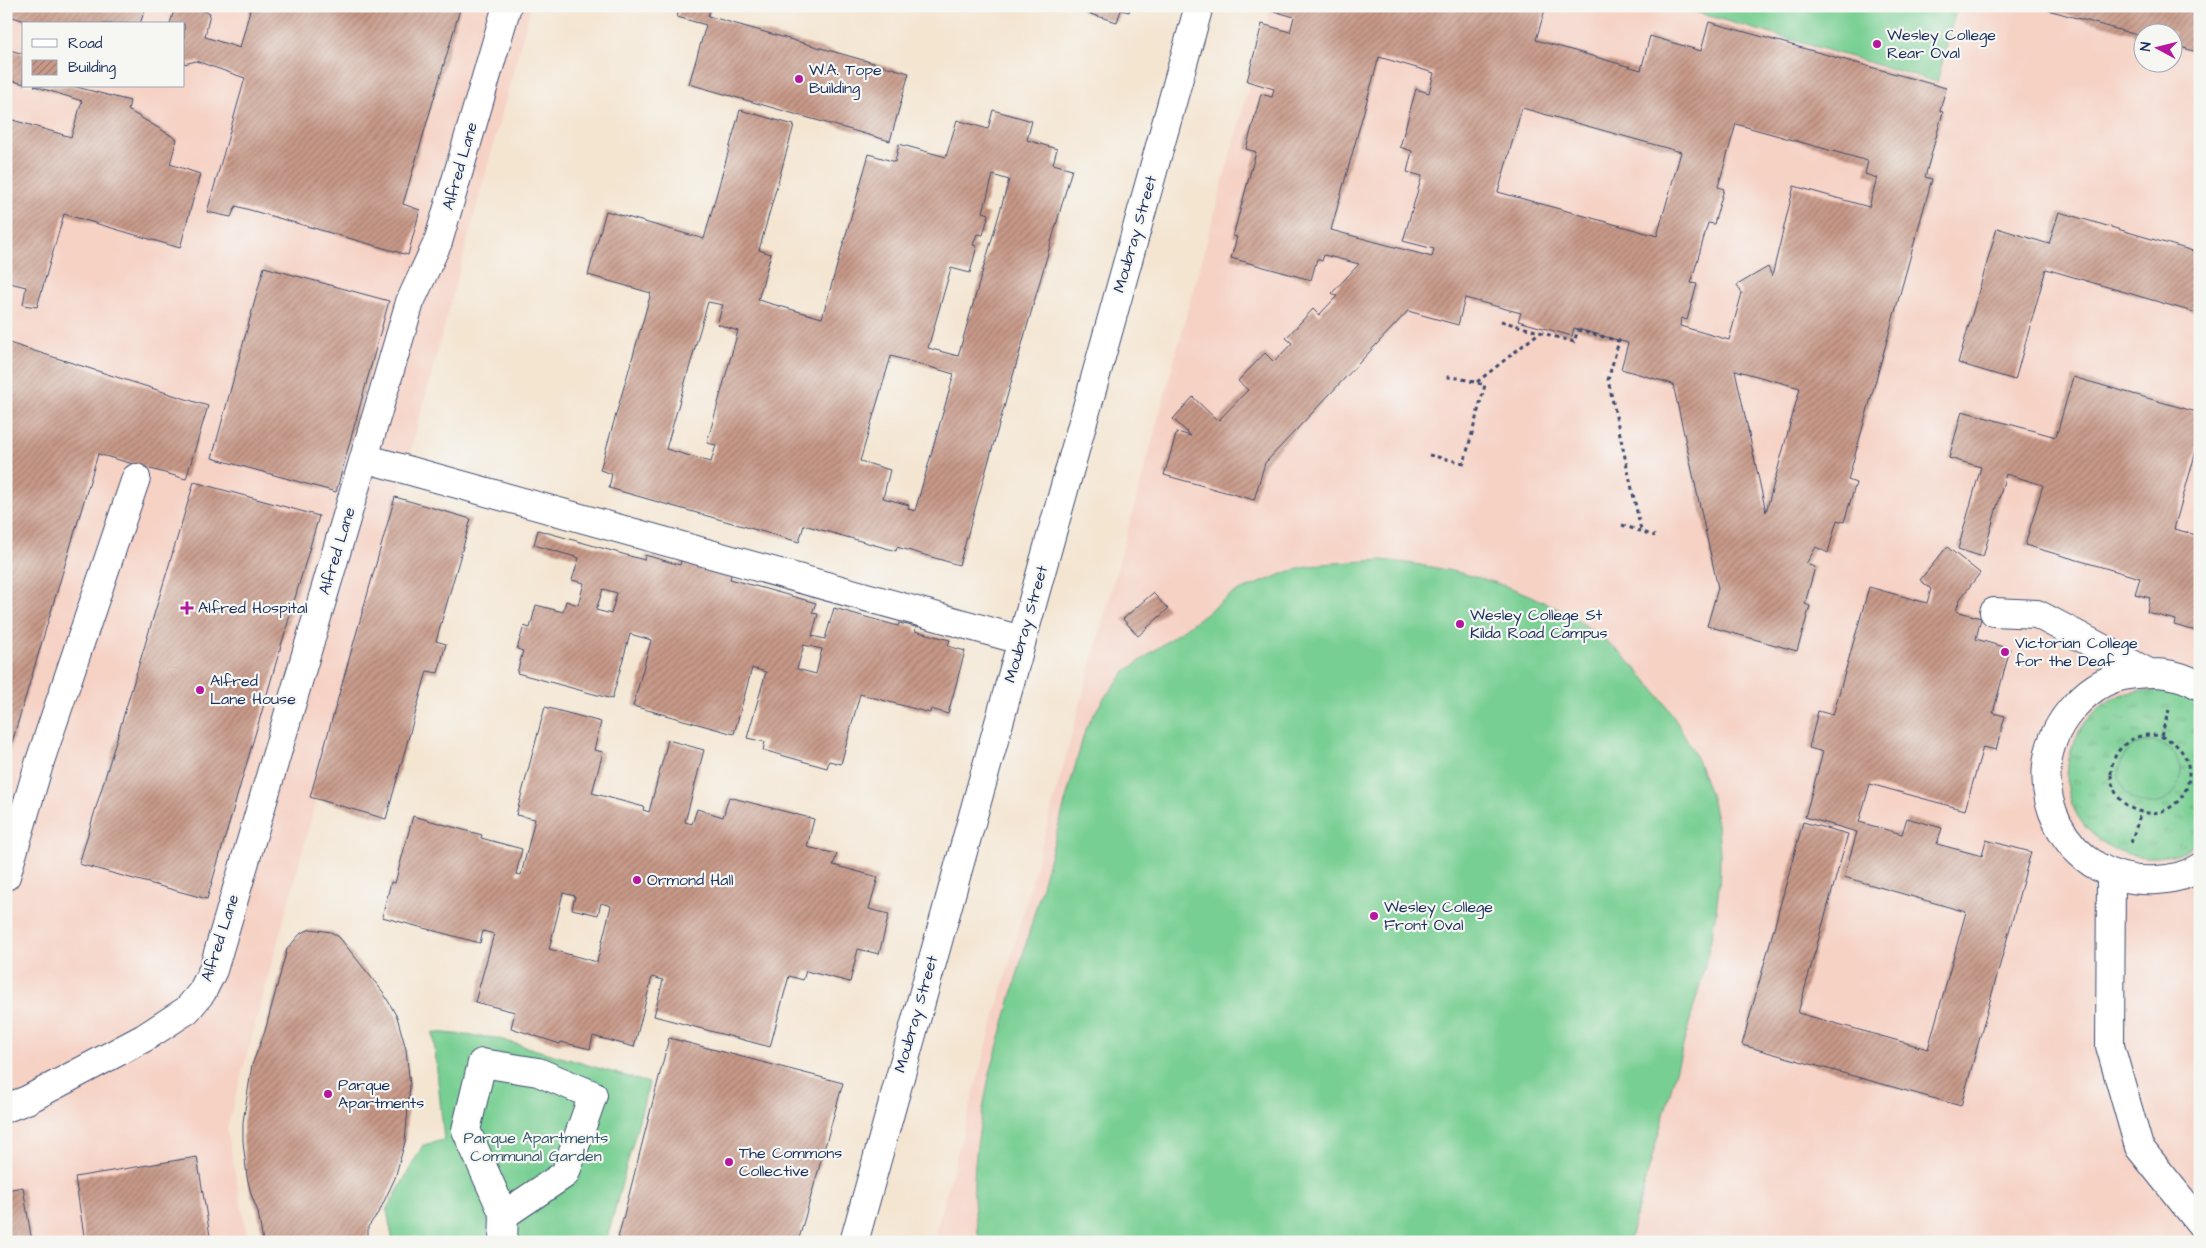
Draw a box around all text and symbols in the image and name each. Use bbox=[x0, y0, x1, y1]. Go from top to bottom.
legend bbox=[22, 22, 185, 88]
north arrow bbox=[2134, 22, 2184, 72]
place label: Wesley College Rear Oval bbox=[1887, 24, 1996, 64]
text: Road bbox=[68, 33, 103, 54]
marker: Wesley College Rear Oval bbox=[1871, 38, 1883, 50]
text: N bbox=[2136, 41, 2157, 52]
text: Building bbox=[68, 57, 116, 79]
place label: W.A. Tope Building bbox=[809, 59, 882, 100]
marker: W.A. Tope Building bbox=[793, 73, 805, 85]
street label: Alfred Lane bbox=[437, 119, 483, 212]
street label: Moubray Street bbox=[1108, 172, 1163, 295]
street label: Alfred Lane bbox=[313, 504, 361, 597]
street label: Moubray Street bbox=[999, 562, 1054, 685]
place label: Alfred Hospital bbox=[198, 597, 308, 619]
marker: Alfred Hospital bbox=[180, 601, 194, 615]
place label: Wesley College St Kilda Road Campus bbox=[1470, 604, 1608, 644]
marker: Wesley College St Kilda Road Campus bbox=[1454, 618, 1466, 630]
place label: Victorian College for the Deaf bbox=[2015, 632, 2138, 672]
marker: Victorian College for the Deaf bbox=[1999, 646, 2011, 658]
place label: Alfred Lane House bbox=[210, 670, 296, 710]
marker: Alfred Lane House bbox=[194, 684, 206, 696]
place label: Ormond Hall bbox=[647, 869, 733, 891]
marker: Ormond Hall bbox=[631, 874, 643, 886]
street label: Alfred Lane bbox=[196, 891, 245, 984]
place label: Wesley College Front Oval bbox=[1384, 896, 1493, 936]
marker: Wesley College Front Oval bbox=[1368, 910, 1380, 922]
street label: Moubray Street bbox=[889, 952, 944, 1075]
place label: Parque Apartments bbox=[338, 1074, 424, 1114]
marker: Parque Apartments bbox=[322, 1088, 334, 1100]
park label: Parque Apartments Communal Garden bbox=[464, 1127, 608, 1167]
place label: The Commons Collective bbox=[739, 1142, 842, 1182]
marker: The Commons Collective bbox=[723, 1156, 735, 1168]

